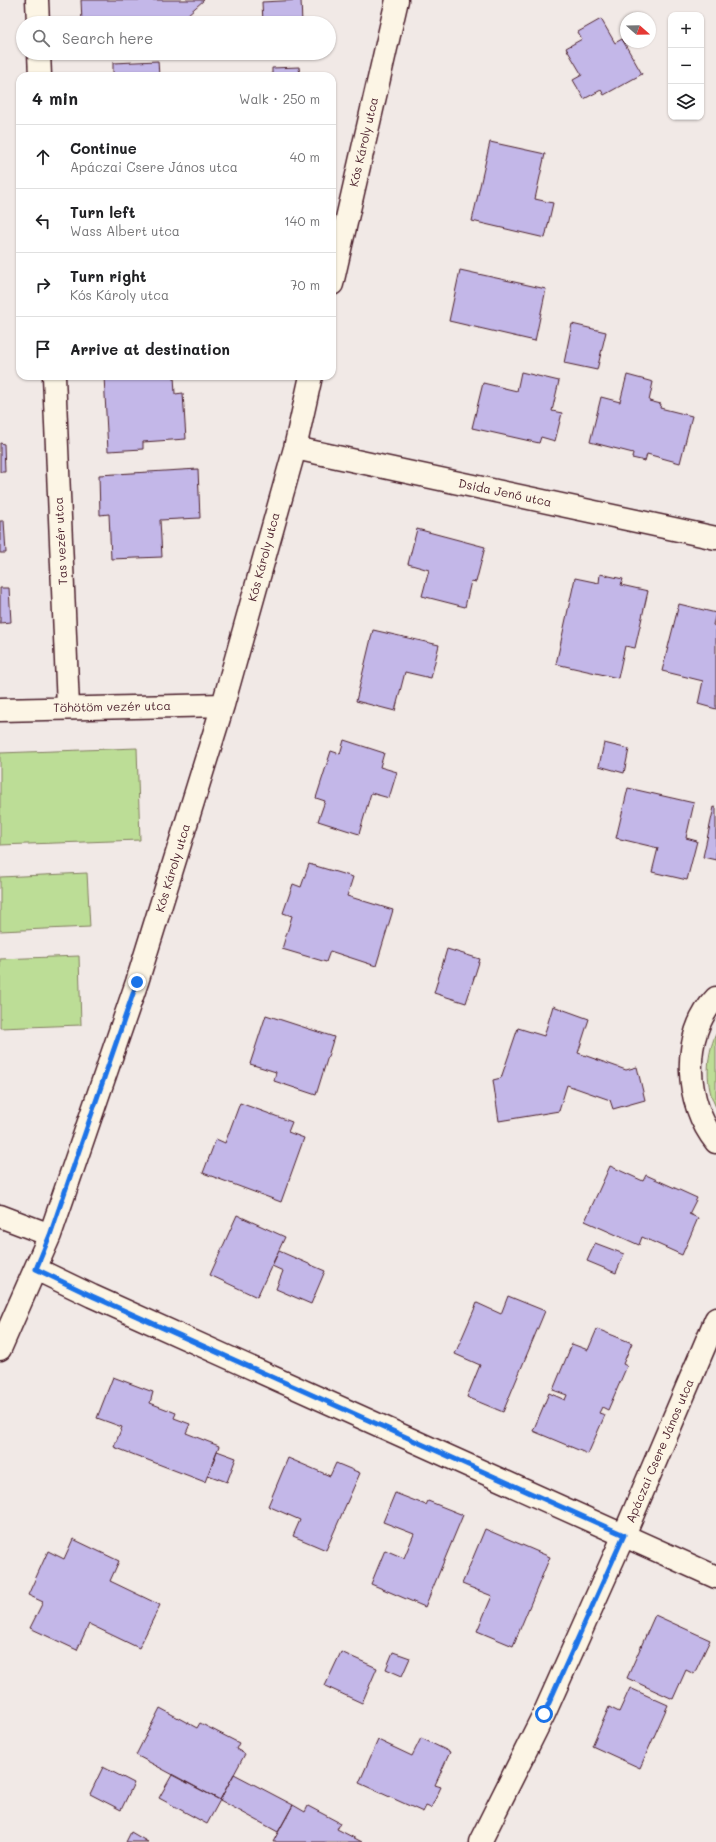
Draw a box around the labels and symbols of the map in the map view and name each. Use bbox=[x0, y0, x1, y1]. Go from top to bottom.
north arrow bbox=[620, 12, 656, 48]
street label: Kós Károly utca bbox=[345, 95, 381, 188]
street label: Dsida Jenő utca bbox=[457, 474, 553, 510]
street label: Tas vezér utca bbox=[50, 497, 70, 585]
street label: Kós Károly utca bbox=[243, 510, 283, 603]
street label: Töhötöm vezér utca bbox=[53, 697, 171, 715]
street label: Kós Károly utca bbox=[151, 822, 193, 914]
route end bbox=[128, 973, 146, 991]
street label: Apáczai Csere János utca bbox=[621, 1376, 697, 1525]
route start bbox=[535, 1705, 553, 1723]

